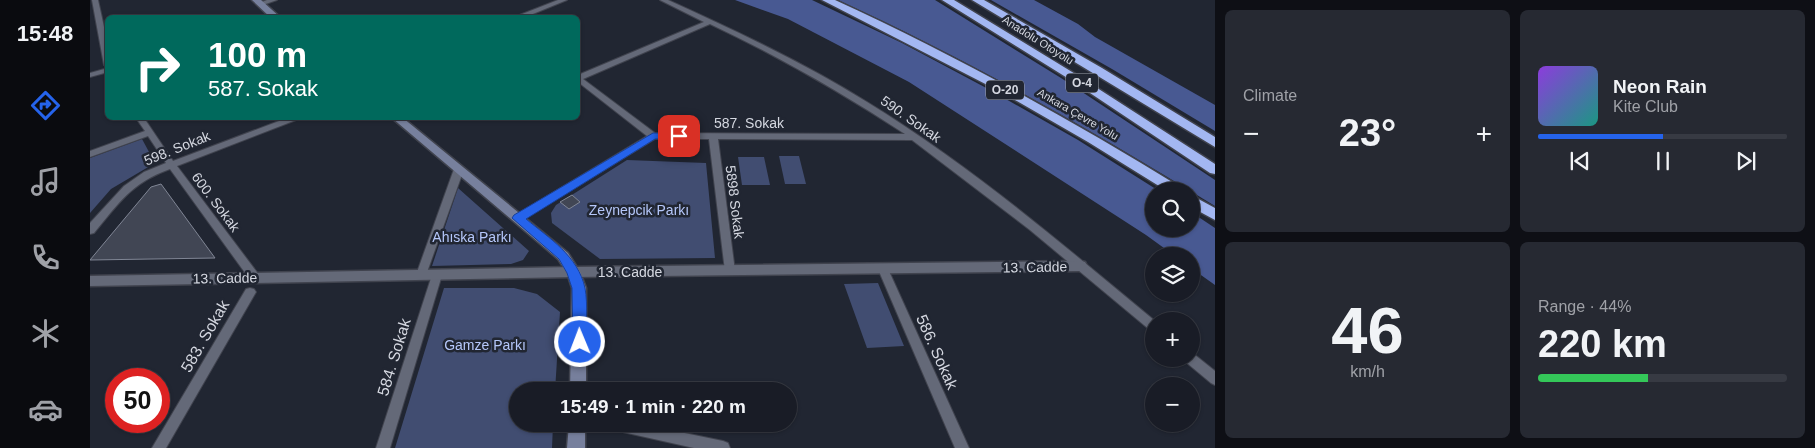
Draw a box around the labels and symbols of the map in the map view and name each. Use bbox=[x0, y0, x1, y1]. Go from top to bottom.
street label: Anadolu Otoyolu bbox=[1000, 13, 1076, 67]
road number: O-4 bbox=[1066, 74, 1098, 92]
road number: O-20 bbox=[986, 80, 1024, 100]
street label: Ankara Çevre Yolu bbox=[1036, 86, 1120, 142]
street label: 590. Sokak bbox=[878, 92, 945, 146]
pin bbox=[658, 115, 700, 157]
street label: 587. Sokak bbox=[714, 115, 785, 131]
street label: 598. Sokak bbox=[142, 127, 213, 169]
street label: 5898 Sokak bbox=[723, 164, 748, 241]
street label: 600. Sokak bbox=[189, 169, 244, 236]
park label: Zeynepcik Parkı bbox=[589, 202, 689, 218]
park label: Ahıska Parkı bbox=[432, 229, 512, 245]
street label: 13. Cadde bbox=[1003, 258, 1068, 276]
street label: 13. Cadde bbox=[598, 264, 663, 280]
street label: 13. Cadde bbox=[193, 269, 258, 287]
street label: 583. Sokak bbox=[178, 296, 233, 375]
street label: 586. Sokak bbox=[913, 312, 961, 393]
street label: 584. Sokak bbox=[374, 315, 414, 398]
position arrow bbox=[553, 315, 605, 367]
park label: Gamze Parkı bbox=[444, 337, 526, 353]
speed limit sign: 50 bbox=[105, 368, 170, 433]

